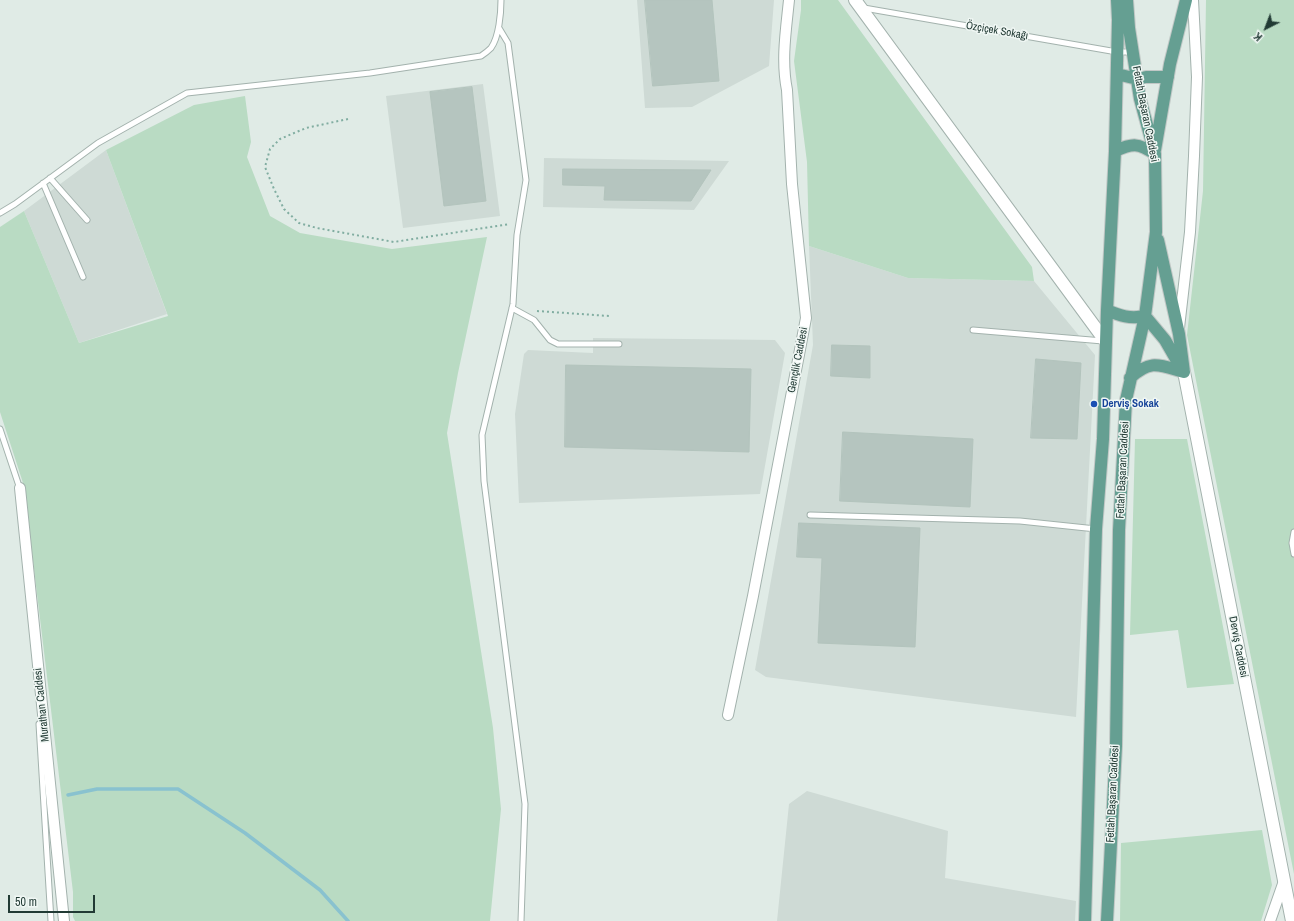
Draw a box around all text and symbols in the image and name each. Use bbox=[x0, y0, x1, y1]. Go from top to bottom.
north arrow bbox=[1246, 8, 1286, 48]
street label: Özçiçek Sokağı bbox=[965, 19, 1029, 43]
text: K bbox=[1251, 30, 1265, 44]
street label: Fettah Başaran Caddesi bbox=[1129, 65, 1161, 163]
street label: Gençlik Caddesi bbox=[785, 326, 811, 394]
place label: Derviş Sokak bbox=[1102, 397, 1159, 411]
marker: Derviş Sokak bbox=[1089, 399, 1099, 409]
street label: Fettah Başaran Caddesi bbox=[1114, 421, 1132, 519]
street label: Derviş Caddesi bbox=[1226, 615, 1250, 679]
street label: Murathan Caddesi bbox=[32, 667, 52, 743]
street label: Fettah Başaran Caddesi bbox=[1104, 745, 1122, 843]
scale bar bbox=[10, 887, 97, 913]
text: 50 m bbox=[15, 894, 37, 910]

